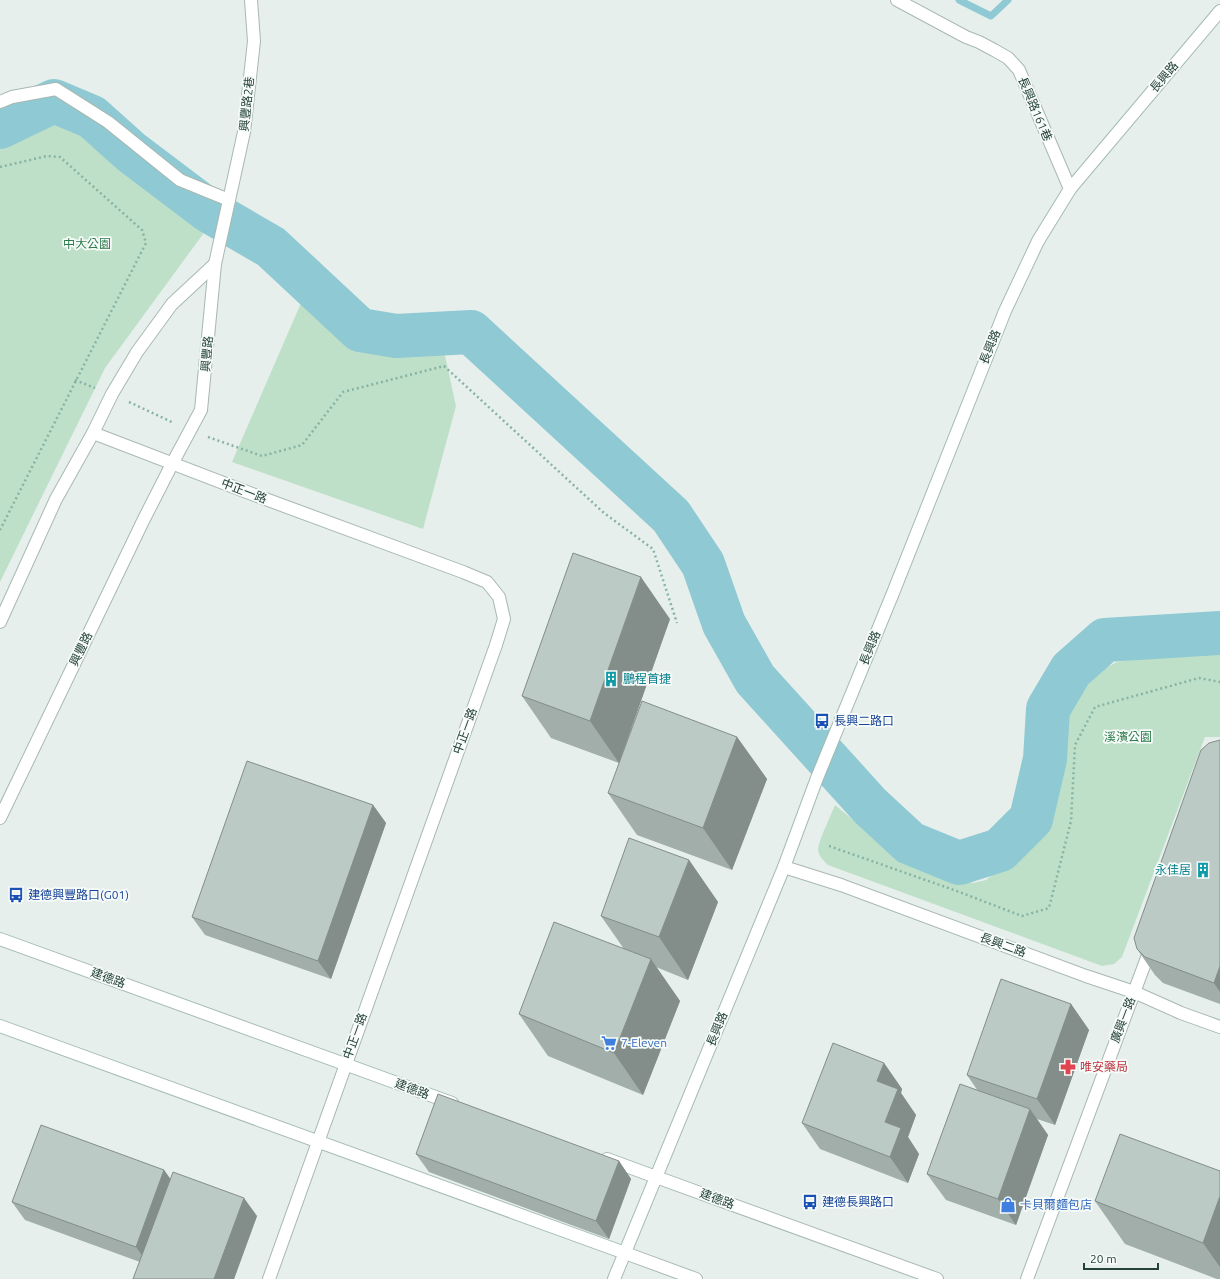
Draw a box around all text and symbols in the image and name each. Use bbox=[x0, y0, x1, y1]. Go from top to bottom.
street label: 長興路 bbox=[1147, 59, 1180, 95]
street label: 長興路161巷 bbox=[1016, 75, 1055, 143]
street label: 興豐路2巷 bbox=[237, 76, 256, 132]
park label: 中大公園 bbox=[63, 237, 111, 250]
street label: 長興路 bbox=[977, 328, 1002, 366]
street label: 興豐路 bbox=[198, 335, 215, 372]
street label: 中正一路 bbox=[219, 476, 269, 505]
street label: 長興路 bbox=[857, 629, 882, 667]
street label: 興豐路 bbox=[67, 630, 94, 668]
building icon: 鵬程首捷 bbox=[602, 670, 620, 688]
place label: 鵬程首捷 bbox=[623, 672, 671, 685]
street label: 中正一路 bbox=[450, 706, 479, 756]
bus stop icon: 長興二路口 bbox=[813, 712, 831, 730]
place label: 長興二路口 bbox=[834, 714, 894, 727]
park label: 溪濱公園 bbox=[1104, 730, 1152, 743]
building icon: 永佳居 bbox=[1194, 861, 1212, 879]
place label: 永佳居 bbox=[1155, 863, 1191, 876]
bus stop icon: 建德興豐路口(G01) bbox=[7, 886, 25, 904]
place label: 建德興豐路口(G01) bbox=[28, 888, 129, 902]
street label: 長興二路 bbox=[978, 930, 1028, 959]
street label: 建德路 bbox=[89, 965, 127, 990]
street label: 廣興一路 bbox=[1108, 995, 1137, 1045]
street label: 長興路 bbox=[704, 1010, 729, 1048]
street label: 中正一路 bbox=[340, 1011, 369, 1061]
supermarket icon: 7-Eleven bbox=[600, 1034, 618, 1052]
place label: 7-Eleven bbox=[621, 1036, 667, 1049]
pharmacy icon: 唯安藥局 bbox=[1059, 1058, 1077, 1076]
place label: 唯安藥局 bbox=[1080, 1060, 1128, 1073]
street label: 建德路 bbox=[393, 1076, 431, 1101]
street label: 建德路 bbox=[698, 1186, 736, 1211]
bus stop icon: 建德長興路口 bbox=[801, 1193, 819, 1211]
place label: 建德長興路口 bbox=[822, 1195, 894, 1208]
shop icon: 卡貝爾麵包店 bbox=[999, 1196, 1017, 1214]
place label: 卡貝爾麵包店 bbox=[1020, 1198, 1092, 1211]
scale bar bbox=[1084, 1245, 1158, 1271]
text: 20 m bbox=[1090, 1252, 1117, 1265]

